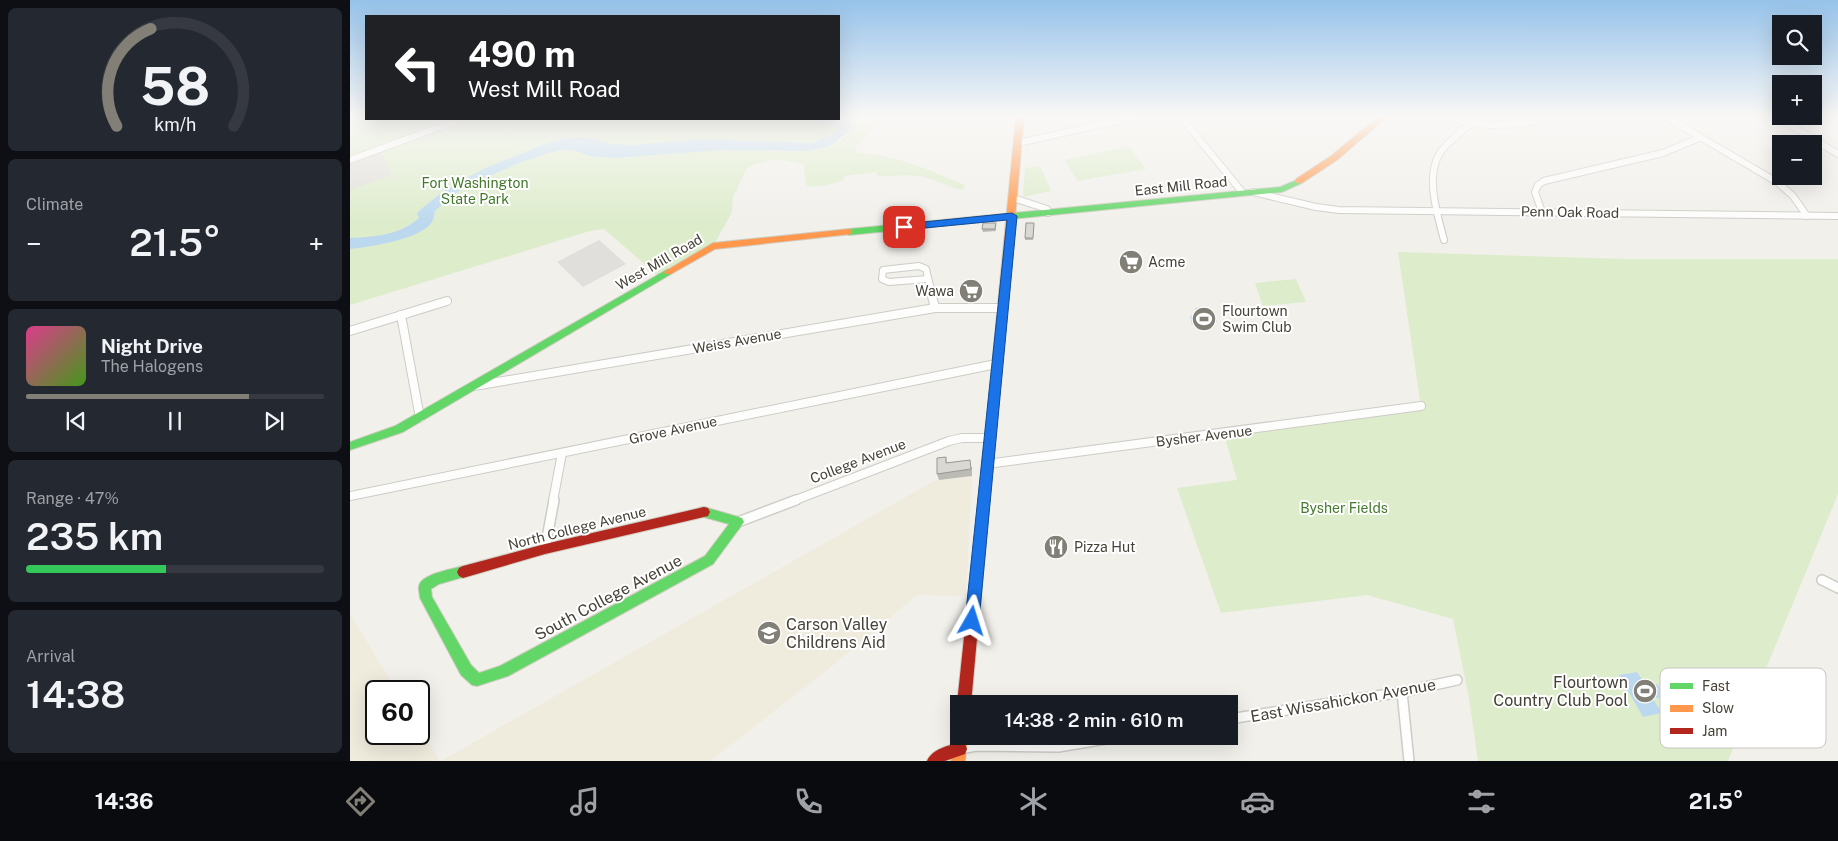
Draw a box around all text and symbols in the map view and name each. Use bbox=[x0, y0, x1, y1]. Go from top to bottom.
map controls bbox=[1772, 15, 1822, 185]
button: search bbox=[1772, 15, 1822, 65]
text: 490 m bbox=[468, 34, 576, 75]
icon: left bbox=[385, 35, 450, 100]
text: 58 bbox=[140, 56, 210, 117]
button: + bbox=[1772, 75, 1822, 125]
text: West Mill Road bbox=[468, 76, 621, 102]
text: km/h bbox=[154, 114, 196, 135]
button: − bbox=[1772, 135, 1822, 185]
street label: East Mill Road bbox=[1134, 173, 1228, 199]
park label: Fort Washington State Park bbox=[421, 175, 529, 207]
text: Climate bbox=[26, 195, 83, 214]
street label: Penn Oak Road bbox=[1521, 203, 1619, 221]
pin bbox=[883, 206, 925, 248]
icon: arrive bbox=[890, 213, 918, 241]
text: 21.5° bbox=[129, 220, 221, 265]
text: − bbox=[26, 227, 42, 260]
text: + bbox=[308, 227, 324, 260]
street label: West Mill Road bbox=[613, 231, 705, 293]
supermarket icon: Acme bbox=[1118, 249, 1144, 275]
place label: Acme bbox=[1148, 254, 1185, 270]
supermarket icon: Wawa bbox=[958, 278, 984, 304]
place label: Wawa bbox=[915, 283, 954, 299]
place label: Flourtown Swim Club bbox=[1222, 303, 1292, 335]
sports icon: Flourtown Swim Club bbox=[1191, 306, 1217, 332]
street label: Weiss Avenue bbox=[691, 325, 783, 357]
text: Night Drive bbox=[101, 335, 203, 357]
text: The Halogens bbox=[101, 357, 203, 376]
icon: previous bbox=[62, 407, 90, 435]
icon: pause bbox=[161, 407, 189, 435]
icon: next bbox=[260, 407, 288, 435]
street label: Grove Avenue bbox=[627, 413, 719, 447]
street label: Bysher Avenue bbox=[1155, 422, 1253, 450]
street label: College Avenue bbox=[808, 435, 908, 487]
text: Range · 47% bbox=[26, 489, 119, 508]
park label: Bysher Fields bbox=[1300, 500, 1388, 516]
street label: North College Avenue bbox=[506, 503, 648, 553]
text: 235 km bbox=[26, 514, 163, 559]
restaurant icon: Pizza Hut bbox=[1043, 534, 1069, 560]
place label: Pizza Hut bbox=[1074, 539, 1136, 555]
street label: South College Avenue bbox=[531, 551, 685, 644]
position arrow bbox=[945, 594, 997, 646]
place label: Carson Valley Childrens Aid bbox=[786, 615, 888, 652]
school or university icon: Carson Valley Childrens Aid bbox=[756, 620, 782, 646]
text: Arrival bbox=[26, 647, 75, 666]
legend bbox=[1660, 668, 1826, 748]
text: 14:38 bbox=[26, 672, 125, 717]
place label: Flourtown Country Club Pool bbox=[1493, 673, 1628, 710]
street label: East Wissahickon Avenue bbox=[1249, 675, 1437, 726]
sports icon: Flourtown Country Club Pool bbox=[1632, 678, 1658, 704]
text: Fast bbox=[1702, 678, 1730, 694]
speed limit sign: 60 bbox=[365, 680, 430, 745]
text: Slow bbox=[1702, 700, 1734, 716]
text: 14:38 · 2 min · 610 m bbox=[1005, 709, 1183, 731]
text: Jam bbox=[1702, 723, 1727, 739]
icon: directions bbox=[343, 784, 378, 819]
icon: music bbox=[567, 784, 602, 819]
icon: phone bbox=[791, 784, 826, 819]
icon: climate bbox=[1016, 784, 1051, 819]
icon: car bbox=[1240, 784, 1275, 819]
icon: filters bbox=[1464, 784, 1499, 819]
text: 14:36 bbox=[95, 788, 154, 814]
text: 21.5° bbox=[1689, 788, 1743, 814]

